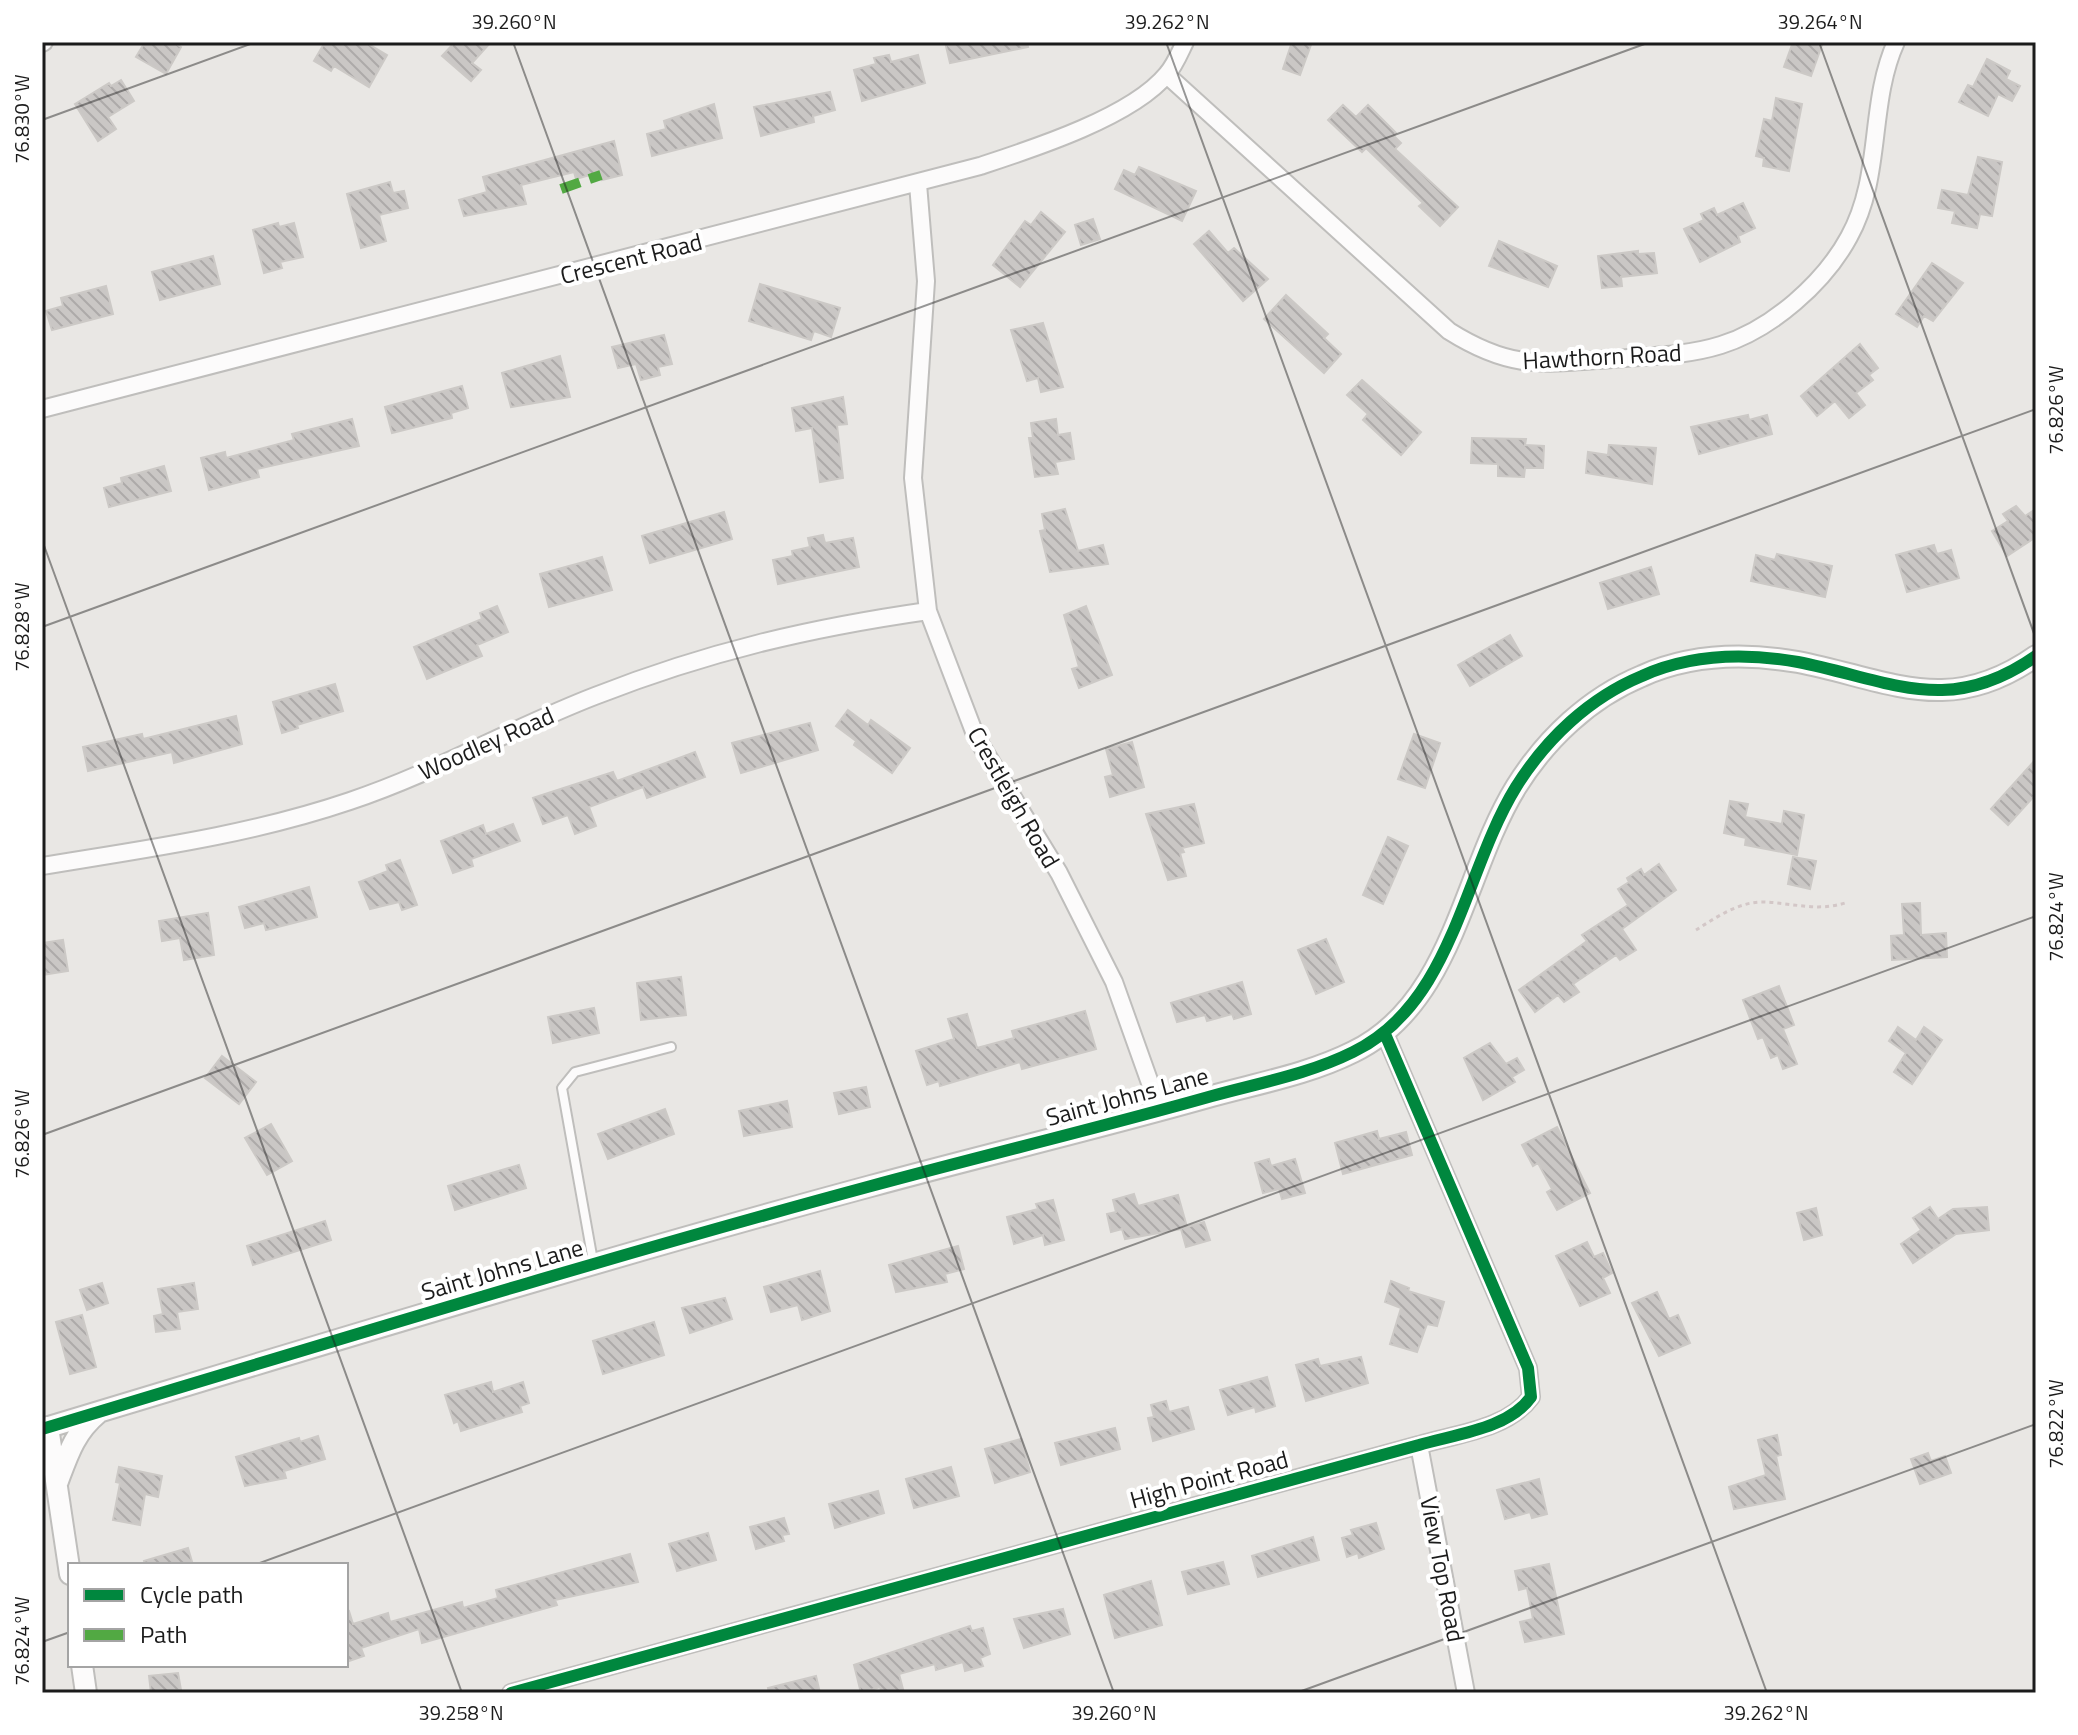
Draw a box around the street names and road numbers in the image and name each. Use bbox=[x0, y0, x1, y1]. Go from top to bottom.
street label: Crescent Road bbox=[556, 223, 706, 293]
street label: Hawthorn Road bbox=[1522, 334, 1682, 378]
street label: Woodley Road bbox=[412, 697, 560, 789]
street label: Crestleigh Road bbox=[959, 720, 1069, 874]
street label: Saint Johns Lane bbox=[1042, 1057, 1212, 1135]
street label: Saint Johns Lane bbox=[417, 1229, 587, 1309]
street label: High Point Road bbox=[1126, 1441, 1292, 1517]
street label: View Top Road bbox=[1411, 1493, 1475, 1645]

